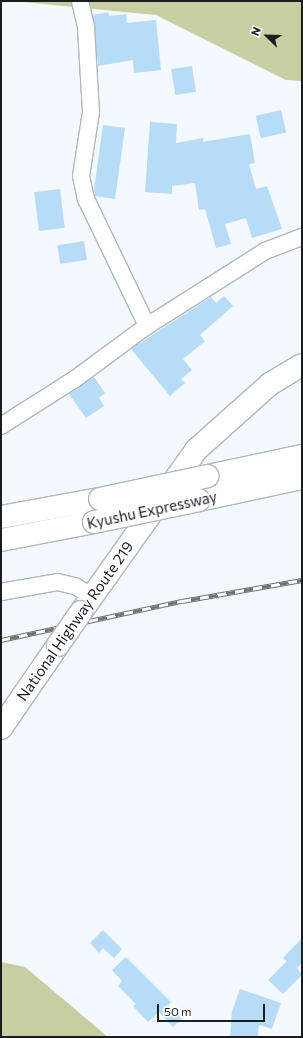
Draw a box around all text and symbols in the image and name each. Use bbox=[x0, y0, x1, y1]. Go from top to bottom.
north arrow bbox=[247, 16, 287, 56]
text: N bbox=[248, 25, 263, 37]
street label: Kyushu Expressway bbox=[85, 487, 219, 533]
street label: National Highway Route 219 bbox=[13, 538, 137, 704]
scale bar bbox=[159, 996, 267, 1022]
text: 50 m bbox=[164, 1004, 192, 1018]

